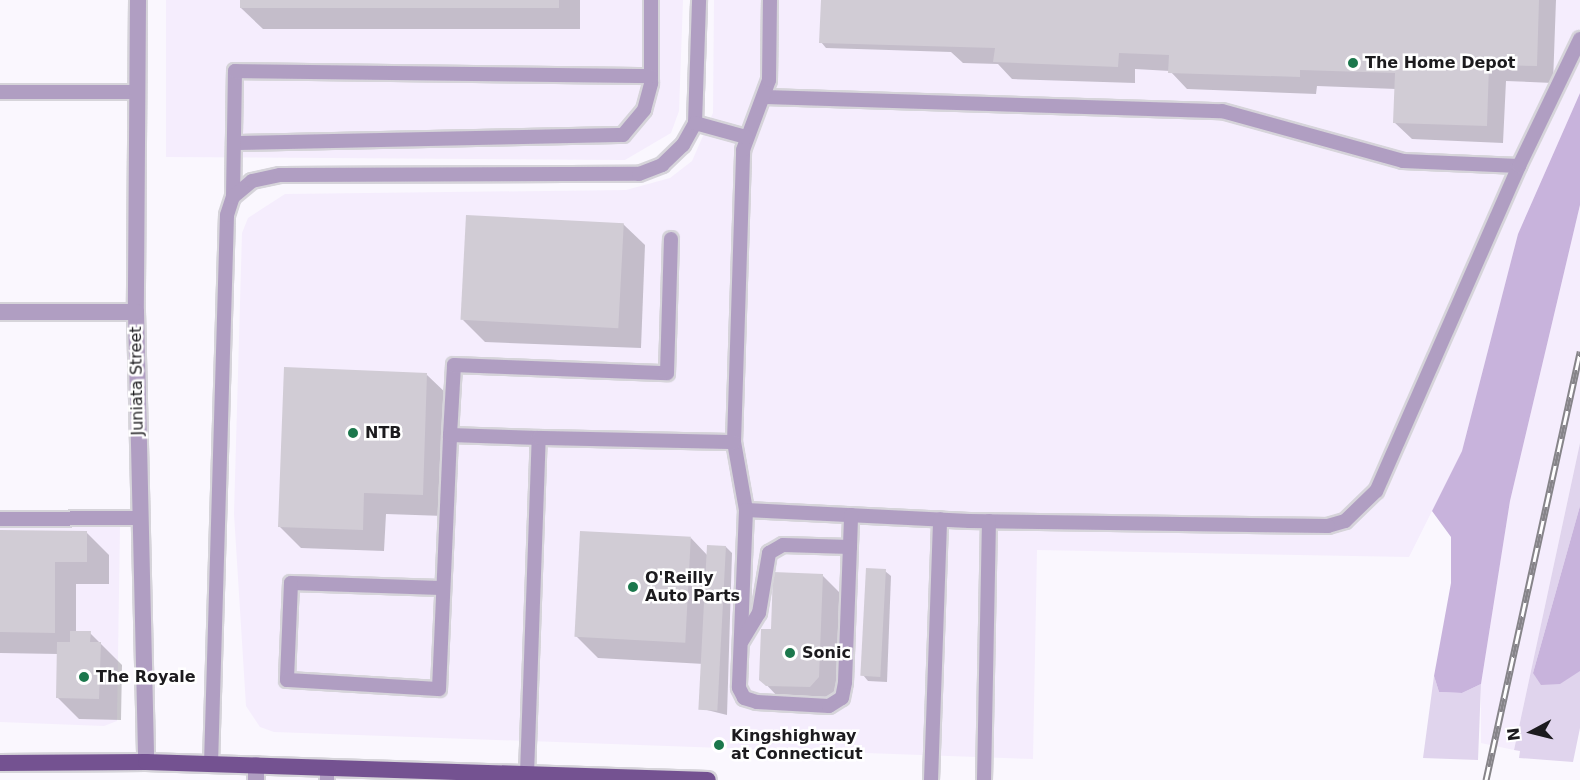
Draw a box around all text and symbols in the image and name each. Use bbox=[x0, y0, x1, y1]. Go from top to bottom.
place label: The Home Depot bbox=[1365, 53, 1515, 73]
marker: The Home Depot bbox=[1346, 56, 1360, 70]
street label: Juniata Street bbox=[126, 326, 148, 436]
place label: NTB bbox=[365, 423, 402, 443]
marker: NTB bbox=[346, 426, 360, 440]
place label: O'Reilly Auto Parts bbox=[645, 568, 740, 606]
marker: O'Reilly Auto Parts bbox=[626, 580, 640, 594]
place label: Sonic bbox=[802, 643, 851, 663]
marker: Sonic bbox=[783, 646, 797, 660]
place label: The Royale bbox=[96, 667, 196, 687]
marker: The Royale bbox=[77, 670, 91, 684]
north arrow bbox=[1502, 702, 1562, 762]
place label: Kingshighway at Connecticut bbox=[731, 726, 863, 764]
text: N bbox=[1503, 726, 1524, 742]
marker: Kingshighway at Connecticut bbox=[712, 738, 726, 752]

